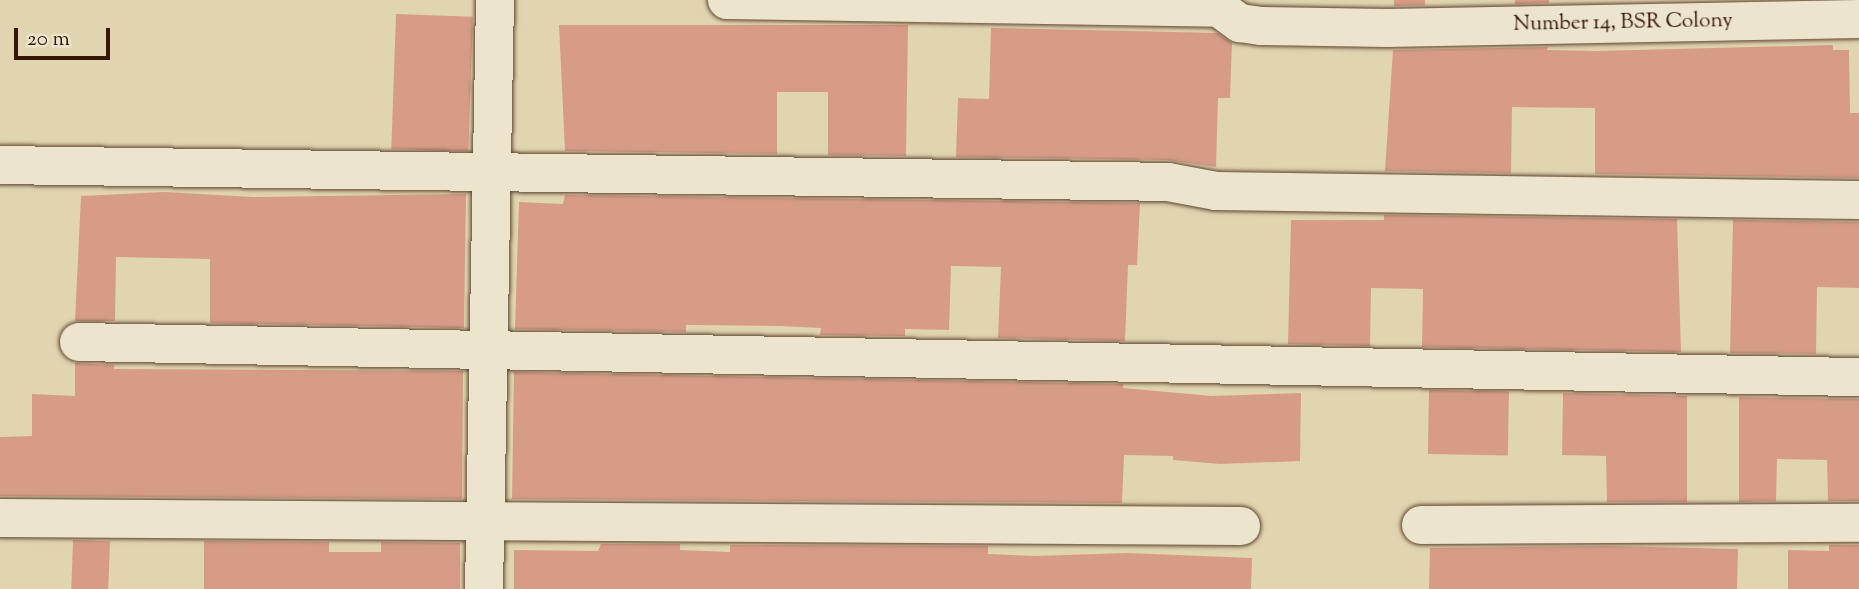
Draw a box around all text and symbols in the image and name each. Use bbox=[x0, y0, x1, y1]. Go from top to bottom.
street label: Number 14, BSR Colony bbox=[1513, 8, 1733, 38]
scale bar bbox=[18, 14, 114, 58]
text: 20 m bbox=[27, 25, 70, 55]

